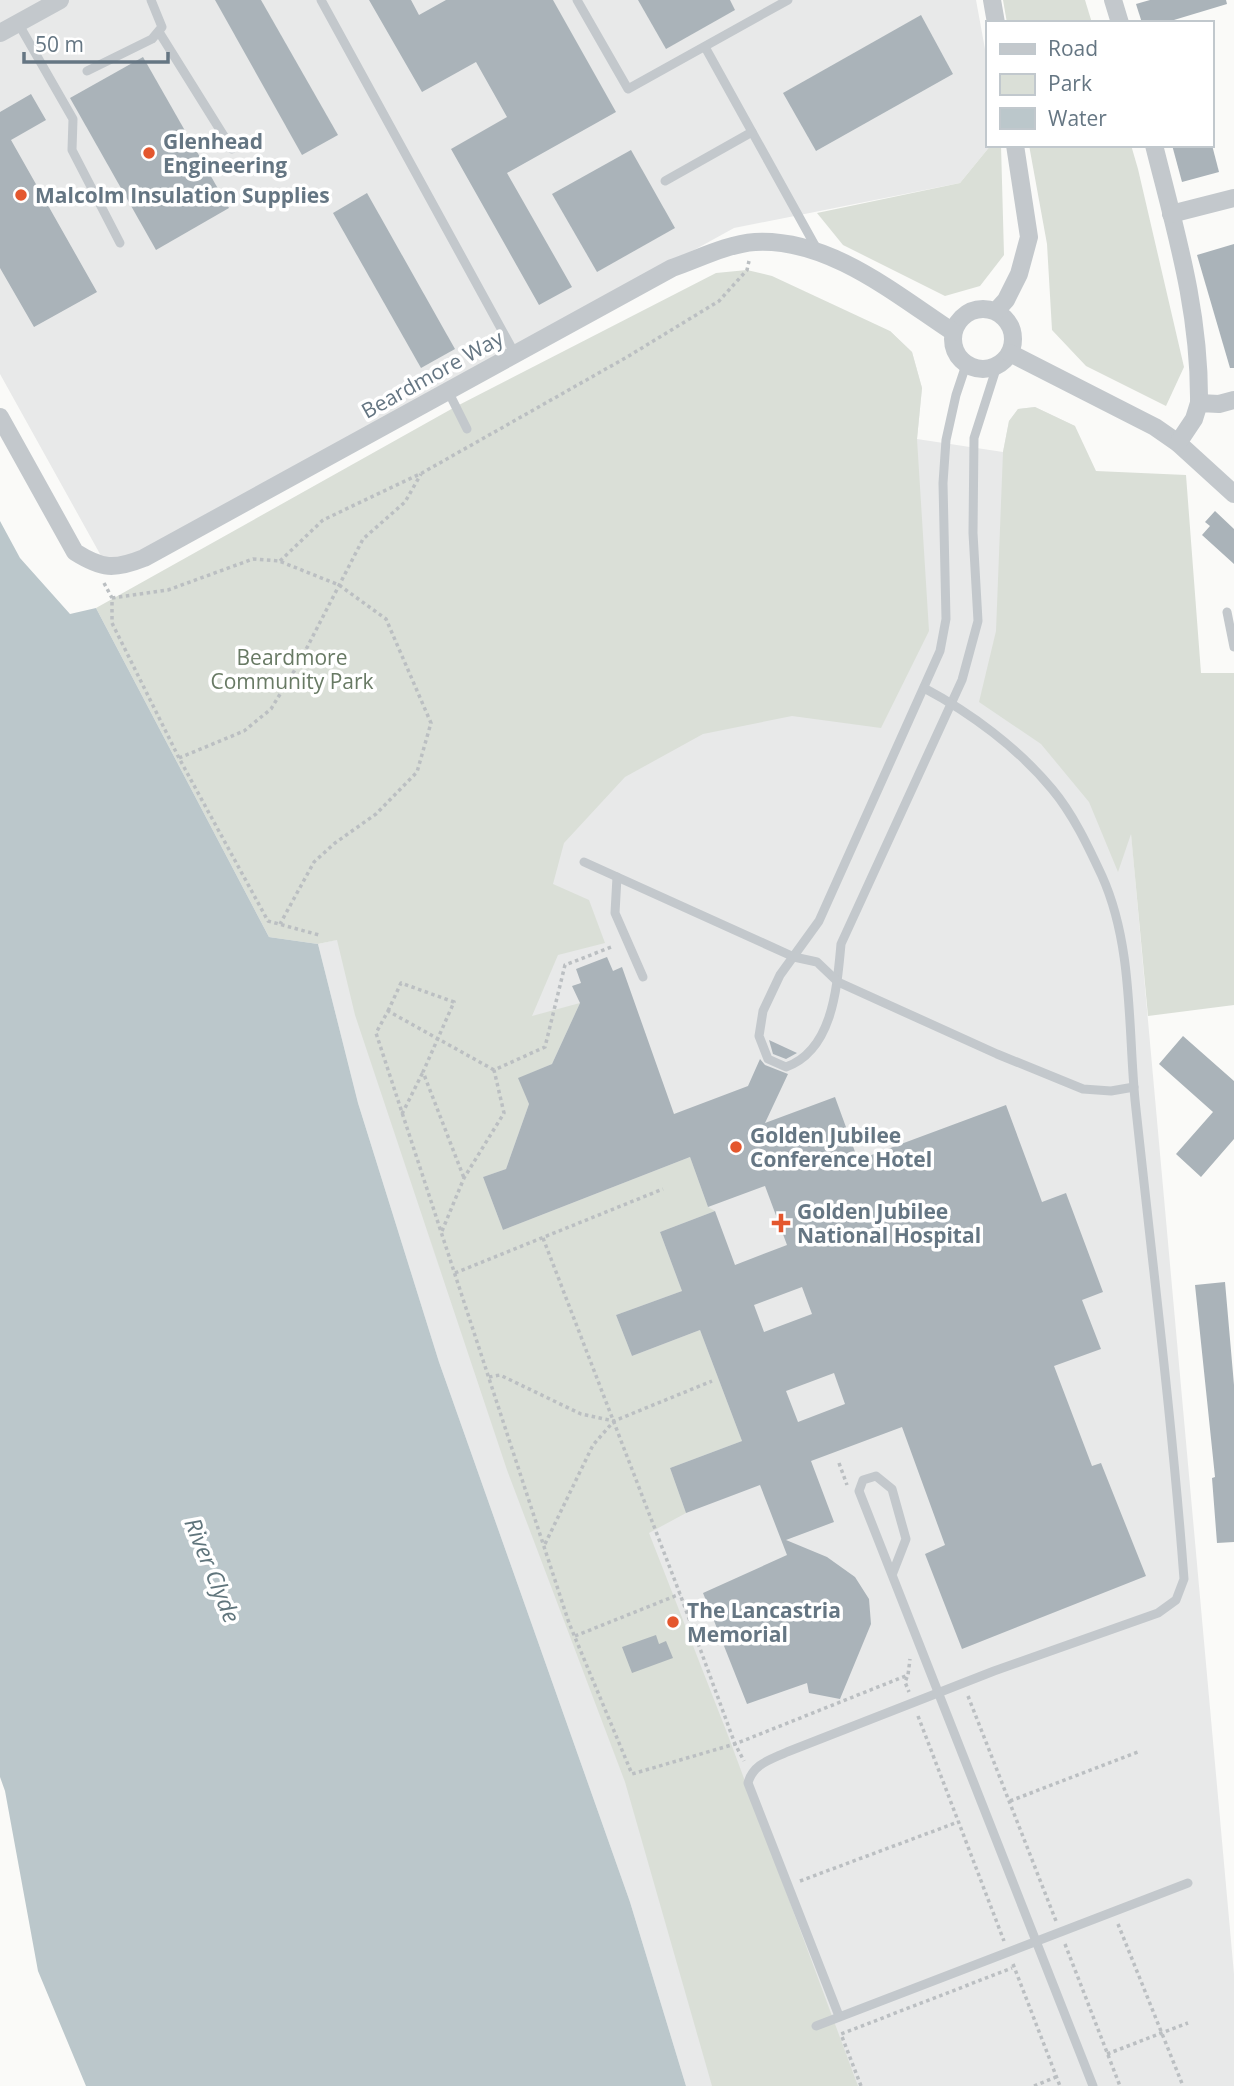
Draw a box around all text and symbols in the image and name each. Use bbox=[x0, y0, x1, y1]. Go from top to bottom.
scale bar bbox=[24, 21, 168, 65]
legend bbox=[986, 21, 1213, 147]
text: 50 m bbox=[35, 30, 84, 58]
text: Road bbox=[1048, 34, 1098, 62]
text: Park bbox=[1048, 69, 1092, 97]
text: Water bbox=[1048, 104, 1107, 132]
place label: Glenhead Engineering bbox=[163, 127, 287, 179]
marker: Glenhead Engineering bbox=[141, 145, 157, 161]
place label: Malcolm Insulation Supplies bbox=[35, 181, 330, 209]
marker: Malcolm Insulation Supplies bbox=[13, 187, 29, 203]
street label: Beardmore Way bbox=[356, 323, 508, 425]
park label: Beardmore Community Park bbox=[210, 643, 374, 695]
place label: Golden Jubilee Conference Hotel bbox=[750, 1121, 932, 1173]
marker: Golden Jubilee Conference Hotel bbox=[728, 1139, 744, 1155]
place label: Golden Jubilee National Hospital bbox=[797, 1197, 981, 1249]
marker: Golden Jubilee National Hospital bbox=[771, 1213, 791, 1233]
water label: River Clyde bbox=[177, 1513, 249, 1627]
place label: The Lancastria Memorial bbox=[687, 1596, 841, 1648]
marker: The Lancastria Memorial bbox=[665, 1614, 681, 1630]

